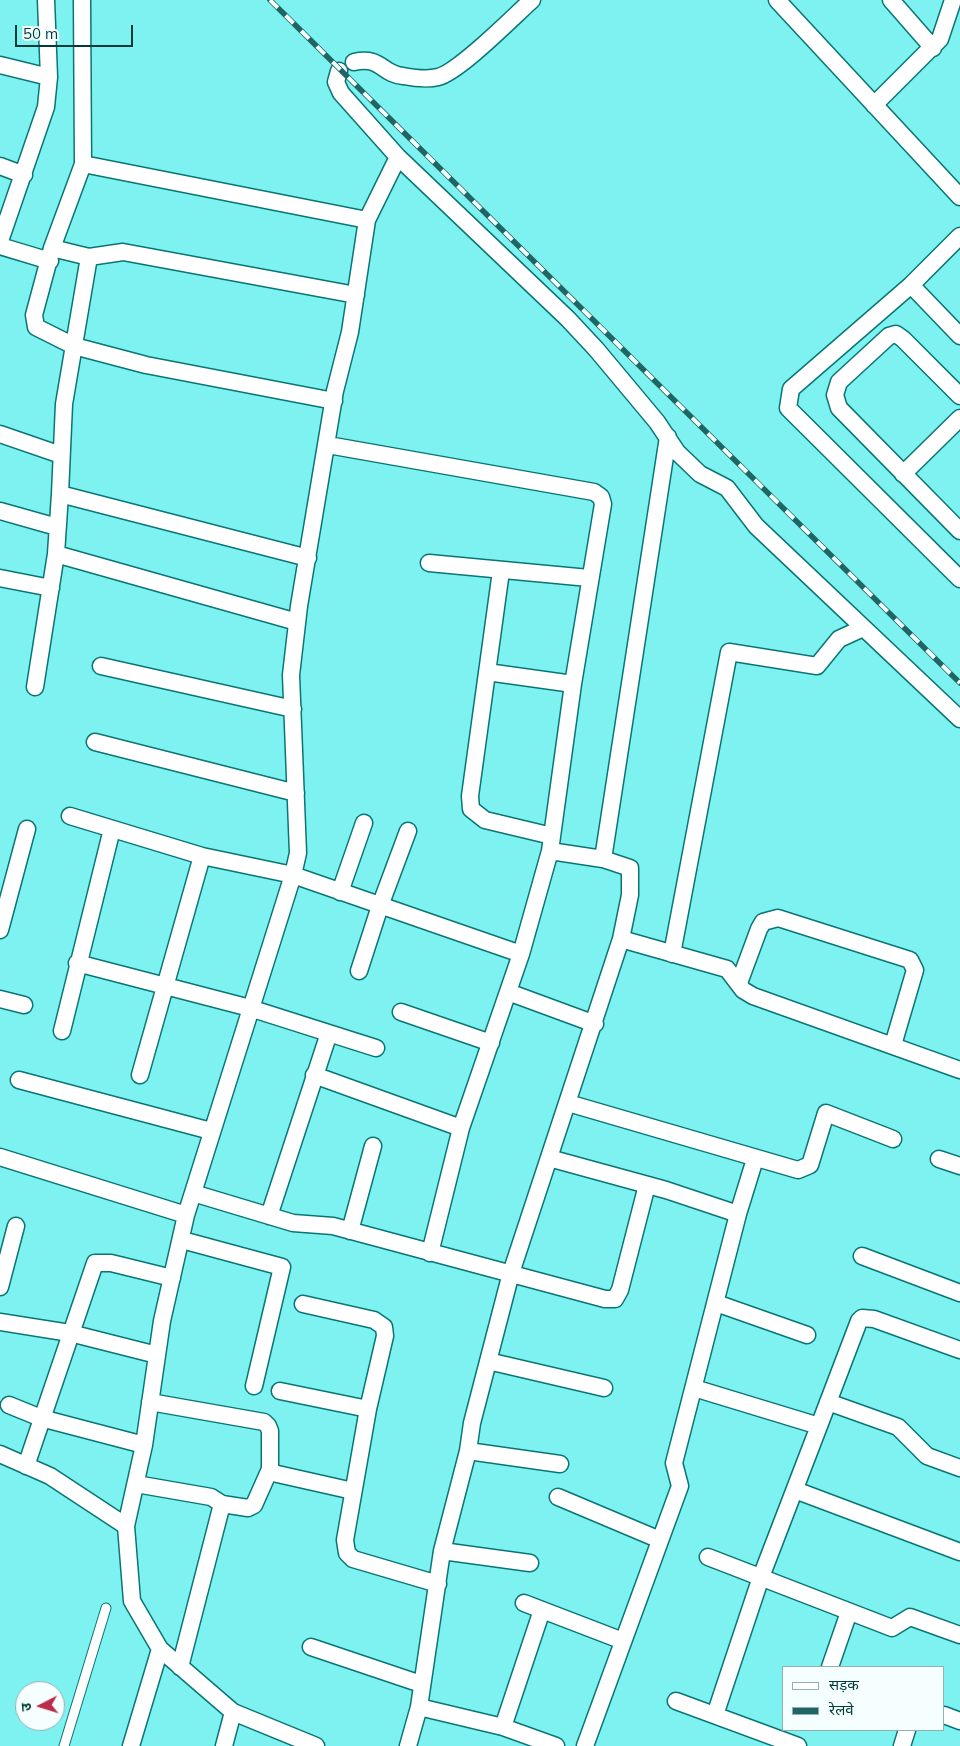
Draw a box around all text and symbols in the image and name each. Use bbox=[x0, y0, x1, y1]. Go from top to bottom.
scale bar bbox=[18, 15, 135, 47]
text: 50 m bbox=[23, 24, 58, 43]
legend bbox=[782, 1666, 945, 1731]
text: सड़क bbox=[829, 1675, 859, 1694]
north arrow bbox=[15, 1681, 65, 1731]
text: रेलवे bbox=[829, 1700, 854, 1719]
text: उ bbox=[17, 1702, 35, 1712]

